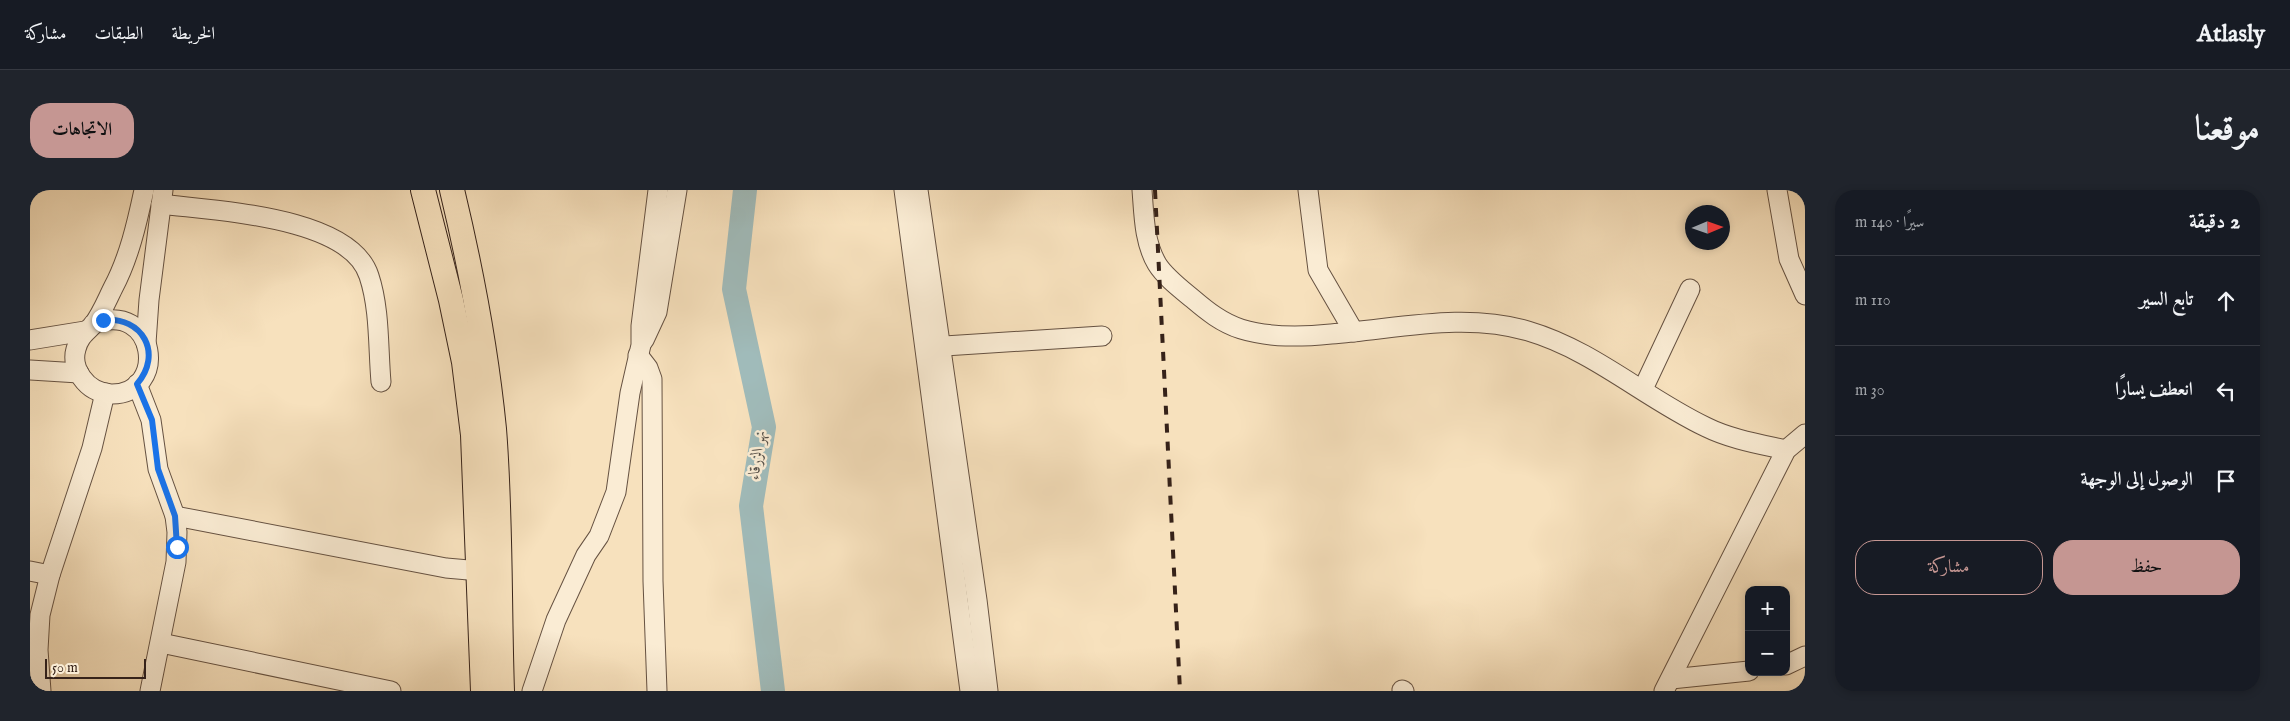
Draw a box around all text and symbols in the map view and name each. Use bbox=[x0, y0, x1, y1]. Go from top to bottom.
text: Atlasly bbox=[2197, 19, 2265, 50]
text: مشاركة bbox=[25, 23, 66, 46]
text: الطبقات bbox=[94, 23, 143, 46]
text: الخريطة bbox=[171, 23, 215, 46]
button: الاتجاهات bbox=[30, 103, 134, 158]
text: موقعنا bbox=[2195, 107, 2260, 152]
north arrow bbox=[1685, 205, 1730, 250]
text: 2 دقيقة bbox=[2189, 209, 2240, 236]
text: سيرًا · 140 m bbox=[1855, 213, 1924, 233]
icon: ahead bbox=[2212, 287, 2240, 315]
text: تابع السير bbox=[2139, 288, 2193, 312]
text: 110 m bbox=[1855, 291, 1891, 311]
route end bbox=[92, 309, 115, 332]
icon: left bbox=[2212, 377, 2240, 405]
text: انعطف يسارًا bbox=[2115, 378, 2193, 402]
text: 30 m bbox=[1855, 381, 1885, 401]
water label: نهر الزرقاء bbox=[745, 429, 771, 481]
icon: arrive bbox=[2212, 467, 2240, 495]
text: الوصول إلى الوجهة bbox=[2081, 468, 2193, 492]
route start bbox=[166, 536, 189, 559]
button: مشاركة bbox=[1855, 540, 2043, 595]
button: حفظ bbox=[2053, 540, 2240, 595]
map controls bbox=[1745, 586, 1790, 676]
button: + bbox=[1745, 586, 1790, 631]
button: − bbox=[1745, 631, 1790, 676]
scale bar bbox=[45, 656, 146, 679]
text: 50 m bbox=[52, 659, 78, 677]

